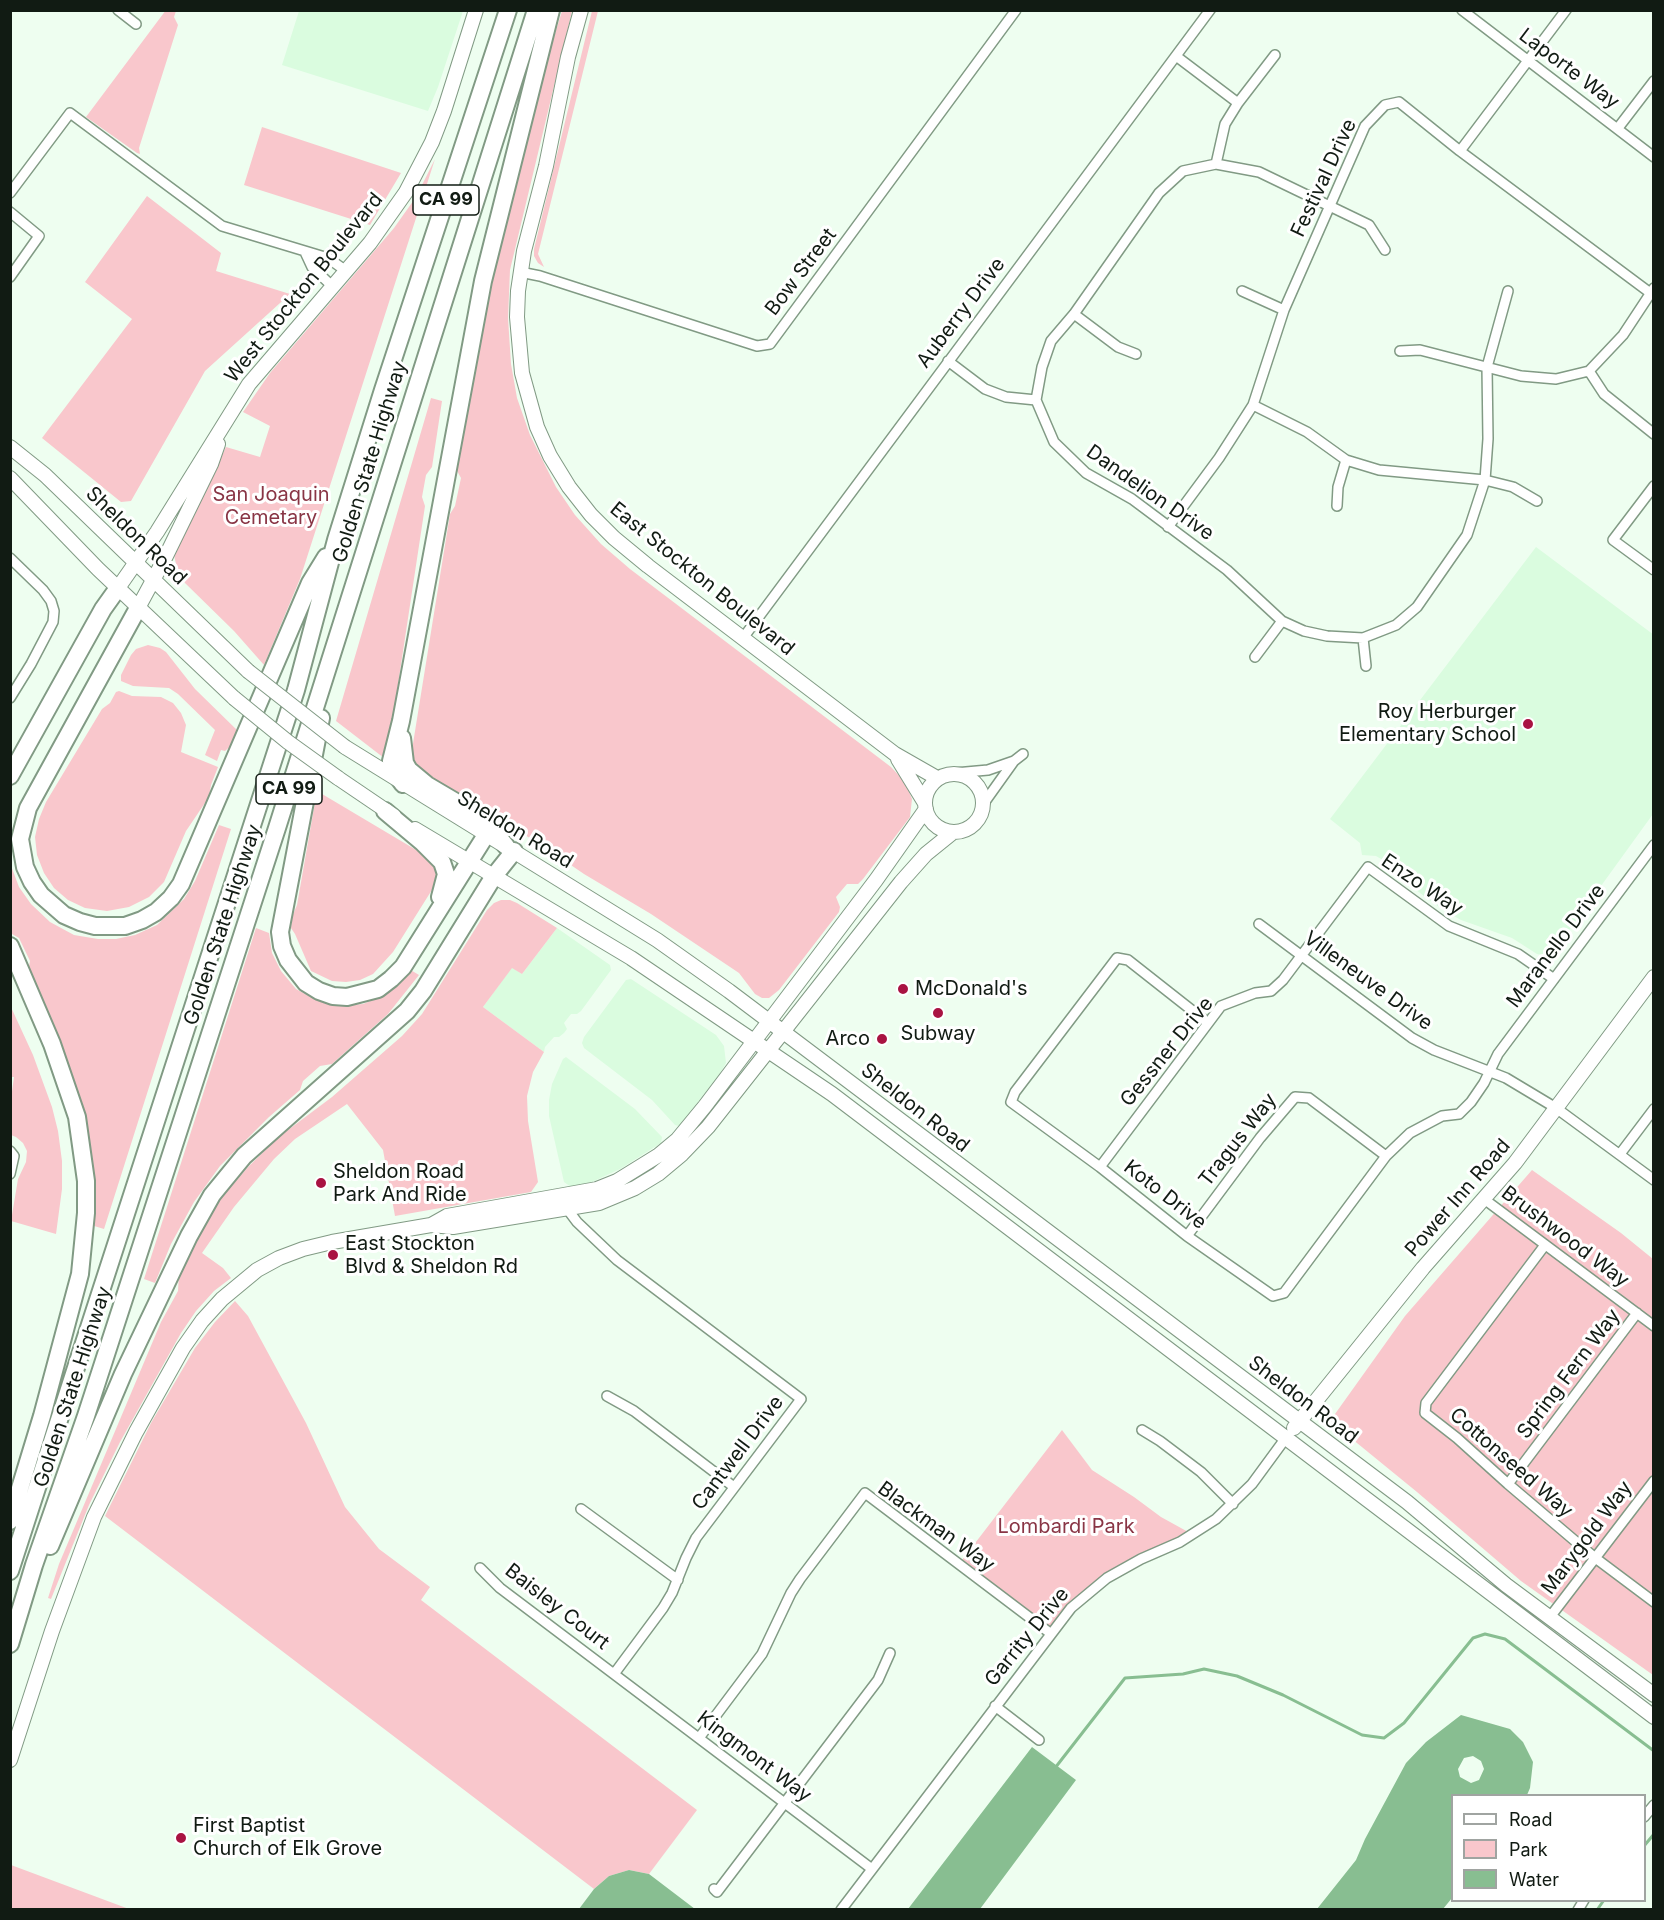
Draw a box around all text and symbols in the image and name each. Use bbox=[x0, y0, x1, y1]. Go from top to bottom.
street label: Laporte Way bbox=[1514, 24, 1624, 114]
street label: Festival Drive bbox=[1286, 115, 1362, 241]
road number: CA 99 bbox=[413, 185, 479, 215]
street label: West Stockton Boulevard bbox=[220, 188, 388, 388]
street label: Bow Street bbox=[760, 224, 842, 320]
street label: Auberry Drive bbox=[912, 253, 1010, 373]
street label: Golden State Highway bbox=[328, 358, 412, 566]
street label: Dandelion Drive bbox=[1082, 440, 1218, 546]
street label: Sheldon Road bbox=[81, 482, 191, 590]
park label: San Joaquin Cemetary bbox=[212, 483, 330, 530]
street label: East Stockton Boulevard bbox=[605, 497, 799, 661]
place label: Roy Herburger Elementary School bbox=[1339, 700, 1516, 747]
marker: Roy Herburger Elementary School bbox=[1521, 717, 1535, 731]
road number: CA 99 bbox=[256, 774, 322, 804]
street label: Sheldon Road bbox=[453, 786, 577, 874]
street label: Golden State Highway bbox=[179, 822, 267, 1028]
street label: Enzo Way bbox=[1377, 849, 1467, 921]
street label: Maranello Drive bbox=[1502, 879, 1610, 1013]
street label: Villeneuve Drive bbox=[1299, 926, 1437, 1036]
place label: McDonald's bbox=[915, 977, 1028, 1001]
marker: McDonald's bbox=[896, 982, 910, 996]
street label: Gessner Drive bbox=[1116, 992, 1218, 1112]
marker: Subway bbox=[931, 1006, 945, 1020]
place label: Subway bbox=[900, 1022, 976, 1046]
place label: Arco bbox=[826, 1027, 870, 1051]
marker: Arco bbox=[875, 1032, 889, 1046]
street label: Sheldon Road bbox=[856, 1058, 974, 1158]
street label: Tragus Way bbox=[1194, 1089, 1282, 1191]
street label: Power Inn Road bbox=[1400, 1134, 1516, 1262]
street label: Koto Drive bbox=[1119, 1155, 1211, 1235]
place label: Sheldon Road Park And Ride bbox=[333, 1160, 467, 1207]
marker: Sheldon Road Park And Ride bbox=[314, 1176, 328, 1190]
street label: Brushwood Way bbox=[1496, 1181, 1634, 1293]
place label: East Stockton Blvd & Sheldon Rd bbox=[345, 1232, 518, 1279]
marker: East Stockton Blvd & Sheldon Rd bbox=[326, 1248, 340, 1262]
street label: Golden State Highway bbox=[29, 1284, 117, 1490]
street label: Spring Fern Way bbox=[1512, 1304, 1626, 1444]
street label: Sheldon Road bbox=[1243, 1351, 1363, 1449]
street label: Cantwell Drive bbox=[687, 1391, 789, 1515]
street label: Cottonseed Way bbox=[1444, 1403, 1578, 1523]
street label: Blackman Way bbox=[873, 1477, 999, 1577]
street label: Marygold Way bbox=[1537, 1477, 1637, 1599]
park label: Lombardi Park bbox=[997, 1515, 1135, 1539]
street label: Baisley Court bbox=[500, 1559, 614, 1655]
street label: Garrity Drive bbox=[980, 1583, 1074, 1691]
street label: Kingmont Way bbox=[692, 1706, 816, 1808]
legend bbox=[1451, 1794, 1646, 1902]
text: Road bbox=[1509, 1809, 1552, 1830]
place label: First Baptist Church of Elk Grove bbox=[193, 1814, 382, 1861]
marker: First Baptist Church of Elk Grove bbox=[174, 1831, 188, 1845]
text: Park bbox=[1509, 1839, 1548, 1860]
text: Water bbox=[1509, 1869, 1559, 1890]

